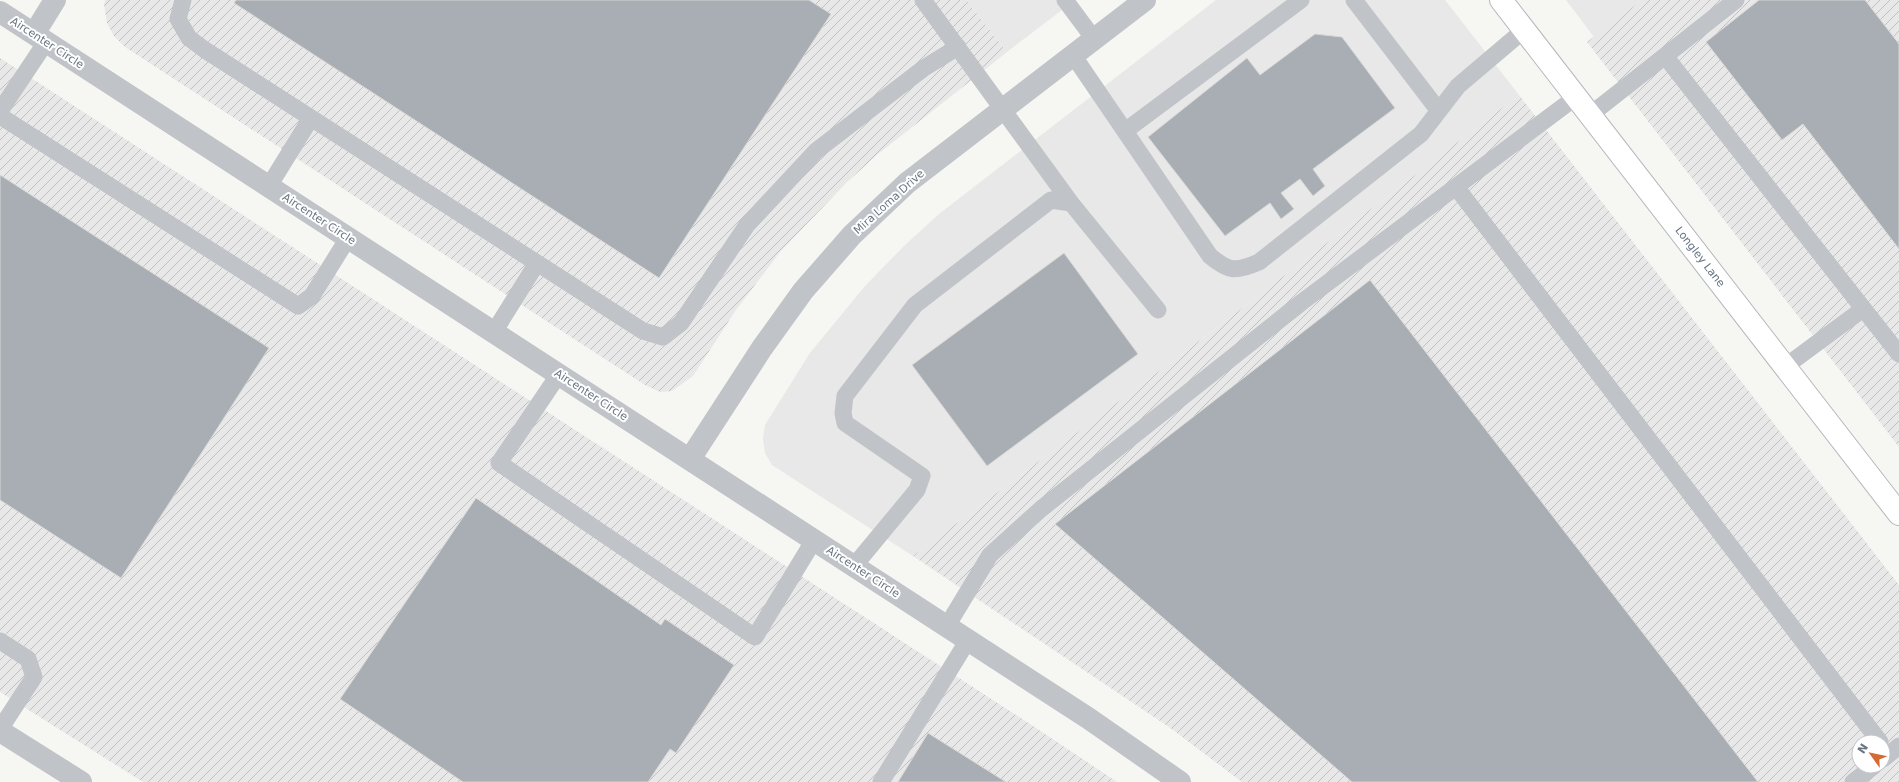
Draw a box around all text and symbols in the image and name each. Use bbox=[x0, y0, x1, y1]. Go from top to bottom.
street label: Aircenter Circle bbox=[8, 14, 86, 72]
street label: Mira Loma Drive bbox=[851, 167, 927, 237]
street label: Aircenter Circle bbox=[280, 190, 358, 248]
street label: Longley Lane bbox=[1672, 224, 1728, 290]
street label: Aircenter Circle bbox=[552, 366, 630, 424]
street label: Aircenter Circle bbox=[824, 543, 902, 601]
north arrow bbox=[1851, 734, 1891, 774]
text: N bbox=[1855, 741, 1871, 756]

